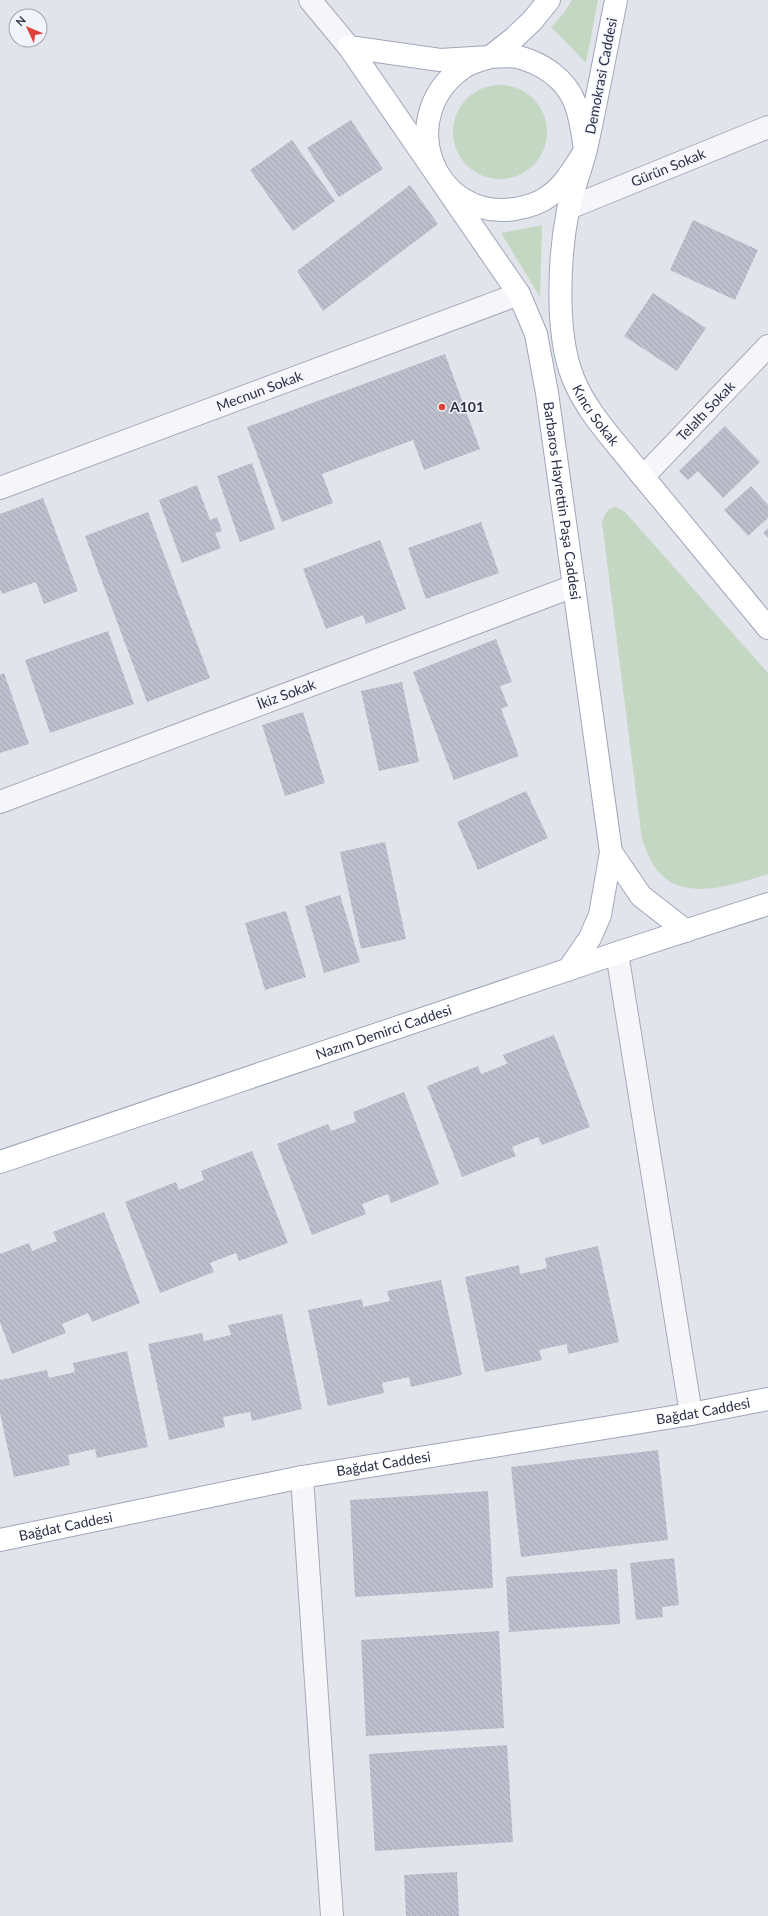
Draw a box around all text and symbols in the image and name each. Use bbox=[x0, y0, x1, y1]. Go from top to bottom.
north arrow bbox=[8, 8, 48, 48]
text: N bbox=[13, 13, 28, 28]
street label: Demokrasi Caddesi bbox=[581, 16, 620, 136]
street label: Gürün Sokak bbox=[628, 144, 709, 190]
street label: Mecnun Sokak bbox=[214, 366, 306, 414]
street label: Telaltı Sokak bbox=[673, 377, 739, 444]
street label: Kıncı Sokak bbox=[569, 381, 624, 450]
place label: A101 bbox=[449, 398, 484, 415]
street label: Barbaros Hayrettin Paşa Caddesi bbox=[540, 400, 585, 601]
marker: A101 bbox=[437, 402, 447, 412]
street label: İkiz Sokak bbox=[255, 675, 319, 712]
street label: Nazım Demirci Caddesi bbox=[313, 1001, 454, 1062]
street label: Bağdat Caddesi bbox=[655, 1394, 752, 1428]
street label: Bağdat Caddesi bbox=[335, 1447, 432, 1479]
street label: Bağdat Caddesi bbox=[17, 1508, 114, 1544]

